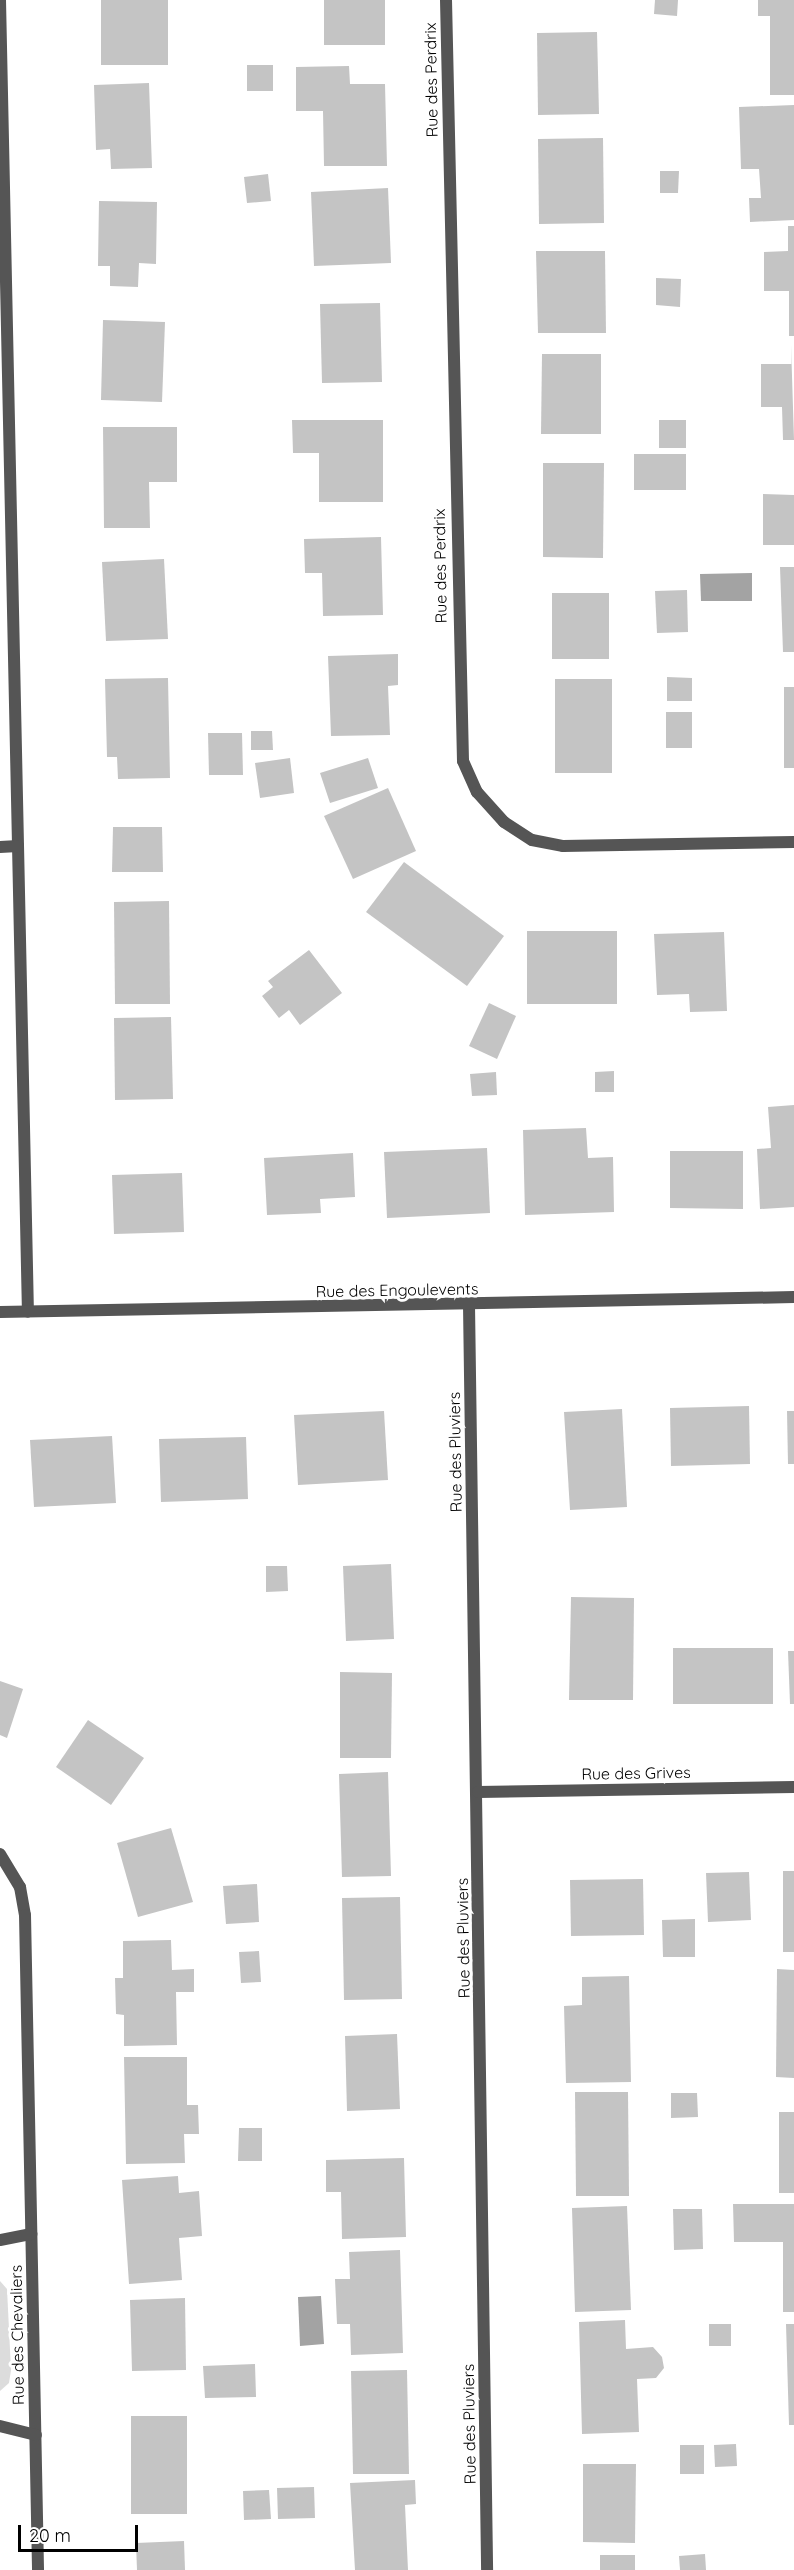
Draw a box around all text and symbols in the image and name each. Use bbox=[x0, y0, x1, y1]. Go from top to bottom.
street label: Rue des Perdrix bbox=[420, 22, 442, 138]
street label: Rue des Perdrix bbox=[429, 508, 451, 624]
street label: Rue des Engoulevents bbox=[315, 1279, 479, 1301]
street label: Rue des Pluviers bbox=[444, 1392, 466, 1512]
street label: Rue des Grives bbox=[581, 1762, 691, 1784]
street label: Rue des Pluviers bbox=[452, 1878, 474, 1998]
street label: Rue des Chevaliers bbox=[6, 2265, 28, 2405]
street label: Rue des Pluviers bbox=[458, 2364, 480, 2484]
scale bar bbox=[21, 2513, 141, 2551]
text: 20 m bbox=[29, 2524, 71, 2547]

